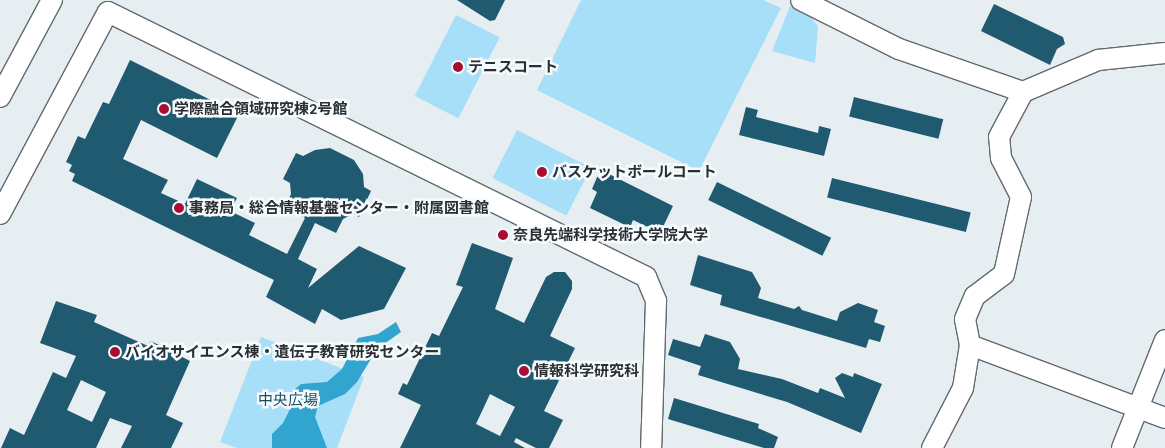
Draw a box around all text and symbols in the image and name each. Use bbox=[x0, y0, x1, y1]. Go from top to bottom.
place label: テニスコート bbox=[468, 58, 558, 76]
marker: テニスコート bbox=[452, 61, 464, 73]
place label: 学際融合領域研究棟2号館 bbox=[174, 100, 348, 118]
marker: 学際融合領域研究棟2号館 bbox=[158, 103, 170, 115]
place label: バスケットボールコート bbox=[552, 163, 717, 181]
marker: バスケットボールコート bbox=[536, 166, 548, 178]
place label: 事務局・総合情報基盤センター・附属図書館 bbox=[189, 199, 489, 217]
marker: 事務局・総合情報基盤センター・附属図書館 bbox=[173, 202, 185, 214]
place label: 奈良先端科学技術大学院大学 bbox=[513, 226, 708, 244]
marker: 奈良先端科学技術大学院大学 bbox=[497, 229, 509, 241]
place label: バイオサイエンス棟・遺伝子教育研究センター bbox=[125, 343, 440, 361]
marker: バイオサイエンス棟・遺伝子教育研究センター bbox=[109, 346, 121, 358]
place label: 情報科学研究科 bbox=[534, 362, 639, 380]
marker: 情報科学研究科 bbox=[518, 365, 530, 377]
park label: 中央広場 bbox=[258, 391, 318, 409]

